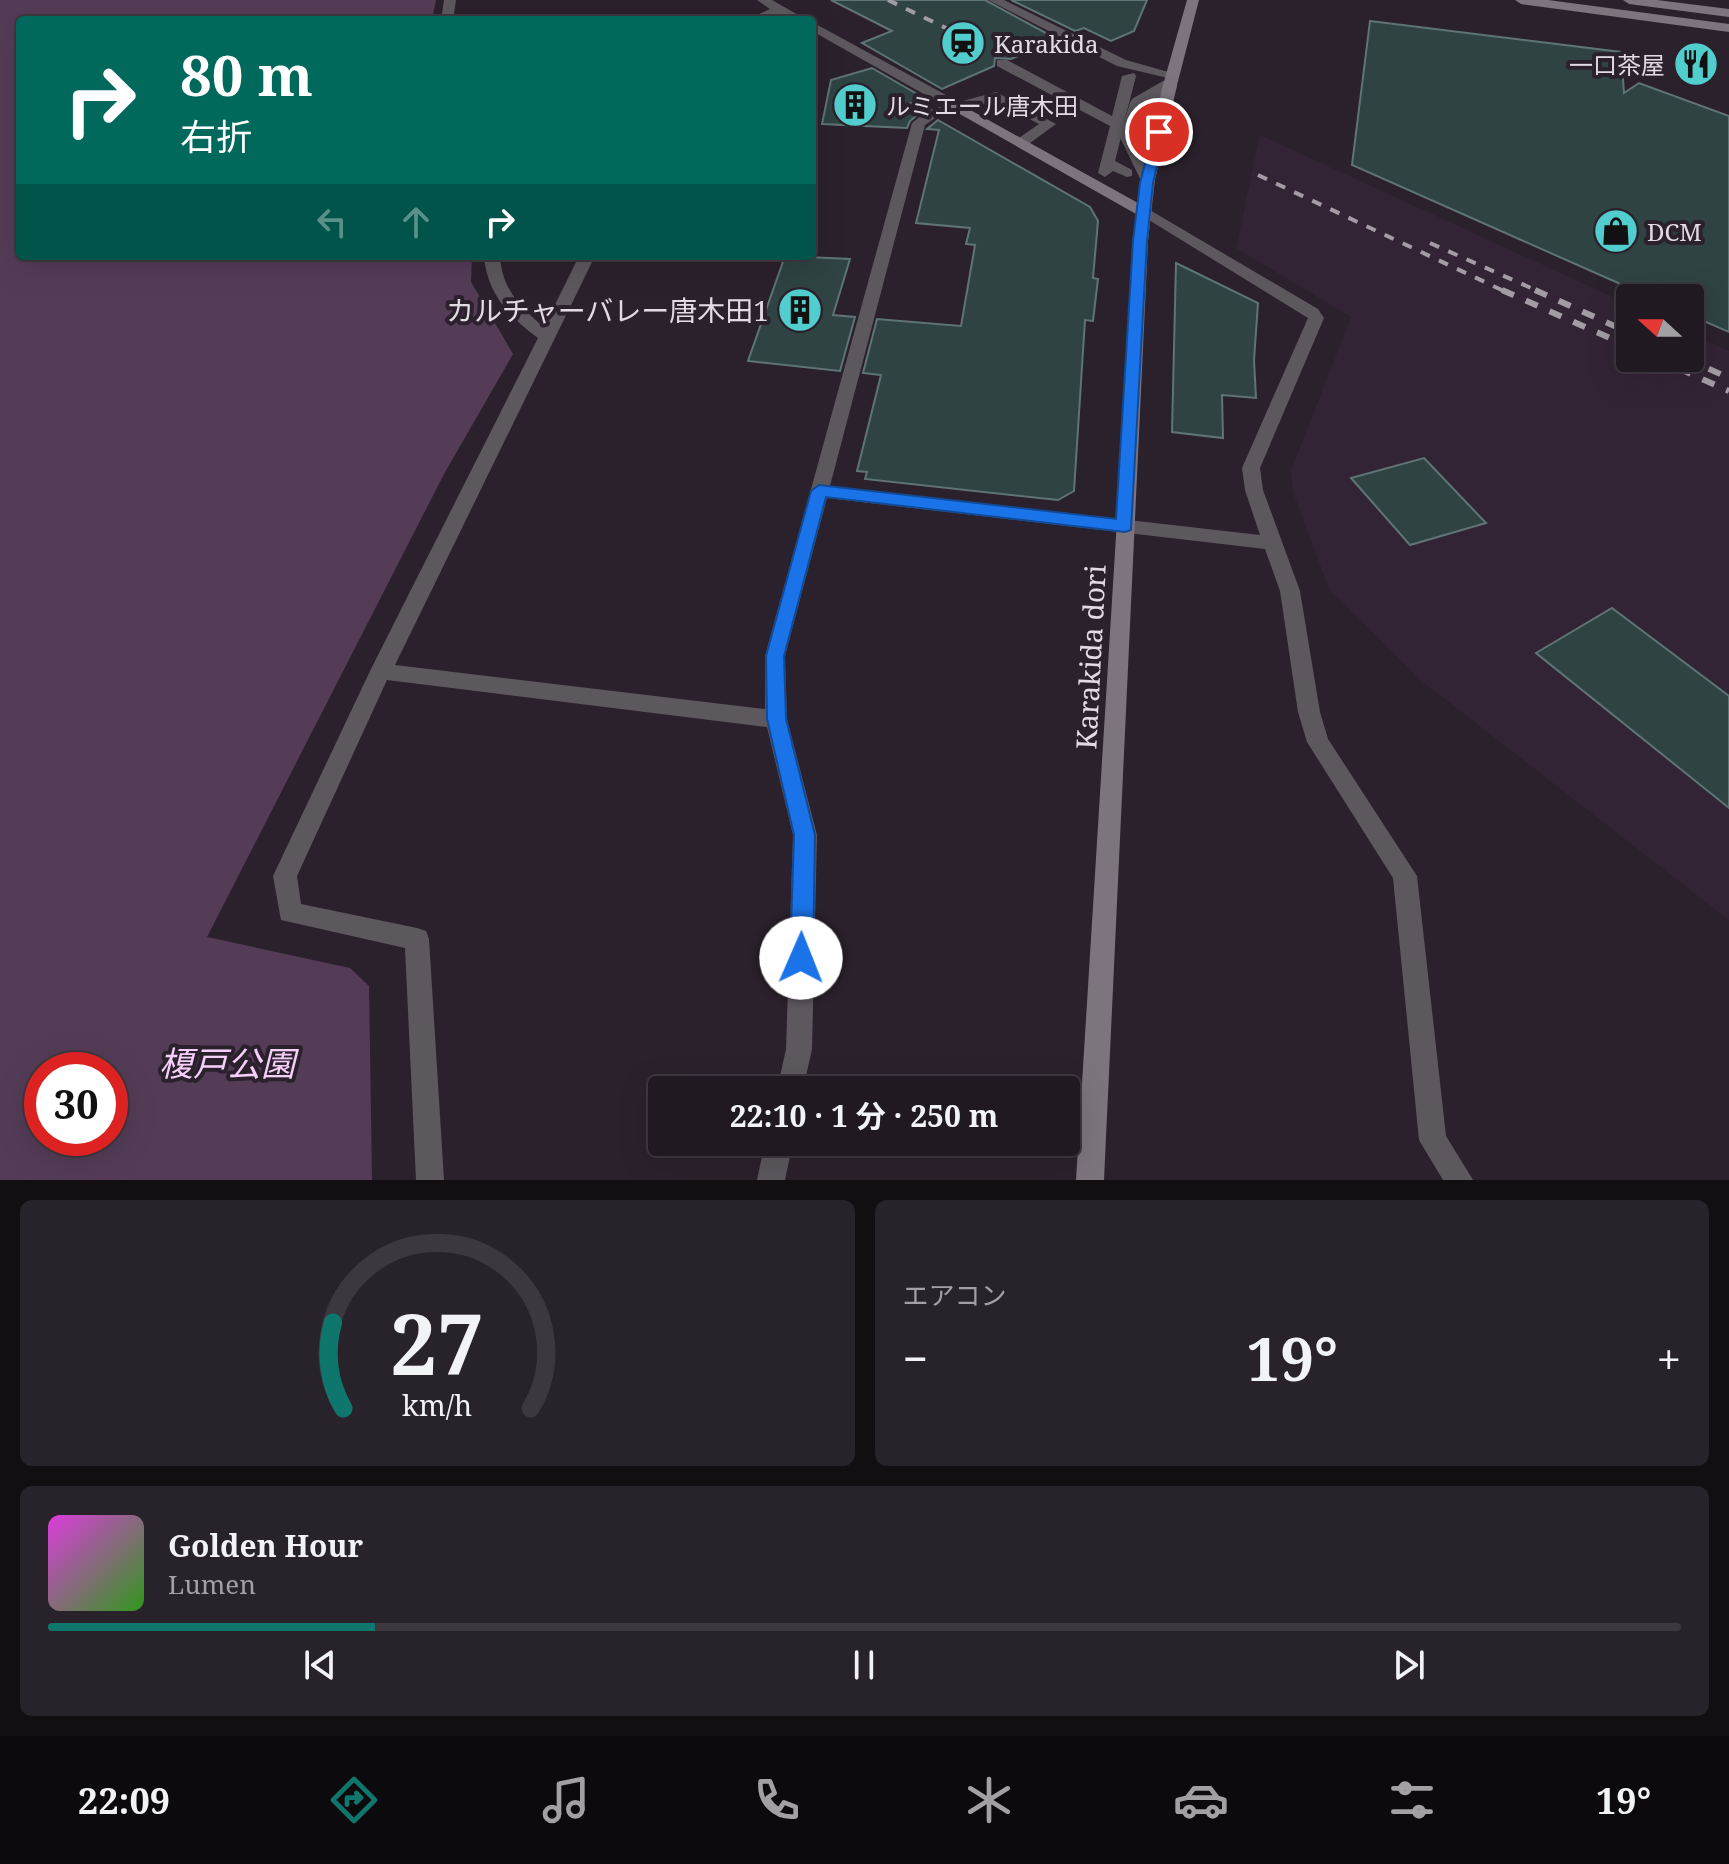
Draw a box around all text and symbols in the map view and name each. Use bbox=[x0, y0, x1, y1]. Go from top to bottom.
station icon: Karakida bbox=[939, 19, 987, 67]
place label: Karakida bbox=[994, 27, 1099, 60]
text: 80 m bbox=[180, 36, 313, 112]
restaurant icon: 一口茶屋 bbox=[1672, 40, 1720, 88]
icon: right bbox=[48, 48, 152, 152]
place label: 一口茶屋 bbox=[1569, 48, 1665, 81]
building icon: ルミエール唐木田 bbox=[831, 81, 879, 129]
place label: ルミエール唐木田 bbox=[886, 89, 1078, 122]
pin bbox=[1125, 98, 1193, 166]
icon: arrive bbox=[1137, 110, 1181, 154]
text: 右折 bbox=[180, 112, 252, 161]
icon: left bbox=[310, 200, 354, 244]
icon: ahead bbox=[394, 200, 438, 244]
icon: right bbox=[478, 200, 522, 244]
shop icon: DCM bbox=[1592, 207, 1640, 255]
place label: DCM bbox=[1647, 215, 1702, 248]
north arrow bbox=[1616, 284, 1704, 372]
map controls bbox=[1616, 284, 1704, 372]
building icon: カルチャーバレー唐木田1 bbox=[776, 286, 824, 334]
place label: カルチャーバレー唐木田1 bbox=[446, 291, 769, 329]
street label: Karakida dori bbox=[1066, 564, 1114, 750]
position arrow bbox=[759, 916, 843, 1000]
park label: 榎戸公園 bbox=[159, 1040, 299, 1086]
speed limit sign: 30 bbox=[24, 1052, 128, 1156]
text: 22:10 · 1 分 · 250 m bbox=[730, 1095, 998, 1136]
text: エアコン bbox=[903, 1277, 1007, 1313]
text: 27 bbox=[390, 1286, 484, 1399]
text: 19° bbox=[1246, 1317, 1338, 1399]
text: − bbox=[903, 1328, 928, 1388]
text: + bbox=[1656, 1328, 1681, 1388]
text: km/h bbox=[402, 1385, 472, 1424]
text: Golden Hour bbox=[168, 1525, 363, 1566]
text: Lumen bbox=[168, 1566, 256, 1602]
icon: previous bbox=[298, 1643, 342, 1687]
icon: pause bbox=[842, 1643, 886, 1687]
icon: next bbox=[1387, 1643, 1431, 1687]
icon: directions bbox=[326, 1772, 382, 1828]
icon: music bbox=[538, 1772, 594, 1828]
icon: phone bbox=[749, 1772, 805, 1828]
icon: climate bbox=[961, 1772, 1017, 1828]
icon: car bbox=[1173, 1772, 1229, 1828]
icon: filters bbox=[1384, 1772, 1440, 1828]
text: 22:09 bbox=[78, 1776, 170, 1825]
text: 19° bbox=[1596, 1776, 1651, 1825]

